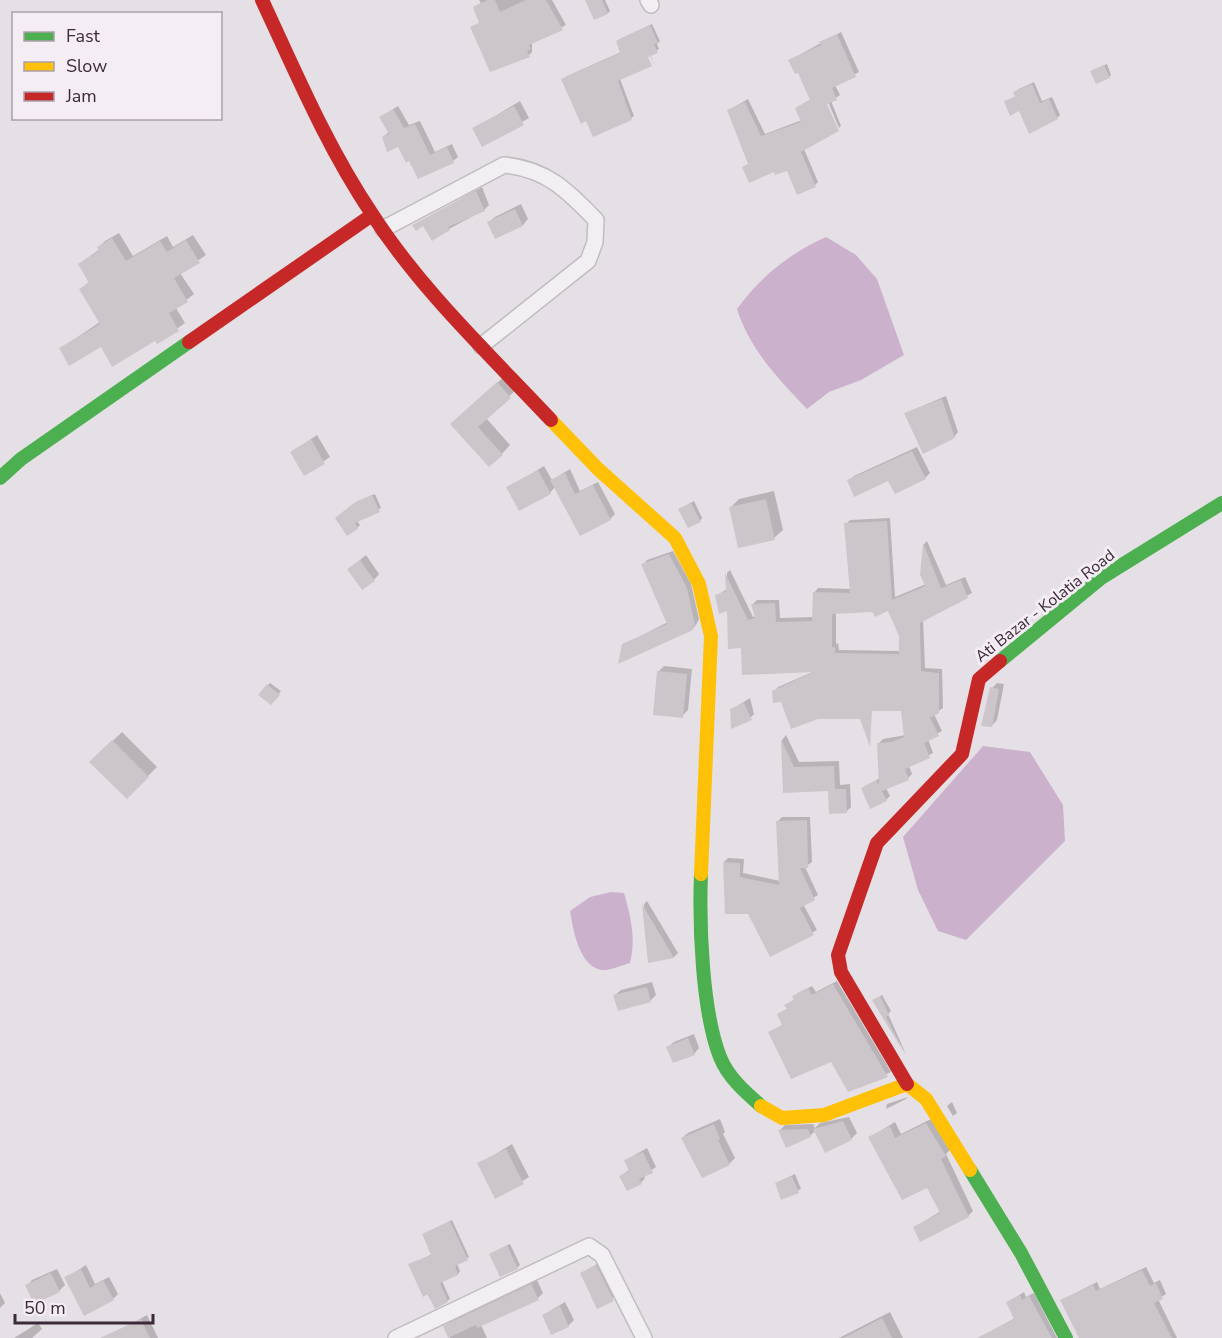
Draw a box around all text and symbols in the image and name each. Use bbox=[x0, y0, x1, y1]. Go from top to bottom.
legend bbox=[12, 12, 222, 120]
text: Fast bbox=[66, 24, 101, 48]
text: Slow bbox=[66, 54, 107, 78]
text: Jam bbox=[65, 84, 97, 108]
street label: Ati Bazar - Kolatia Road bbox=[971, 544, 1119, 668]
scale bar bbox=[15, 1287, 153, 1325]
text: 50 m bbox=[24, 1296, 66, 1320]

